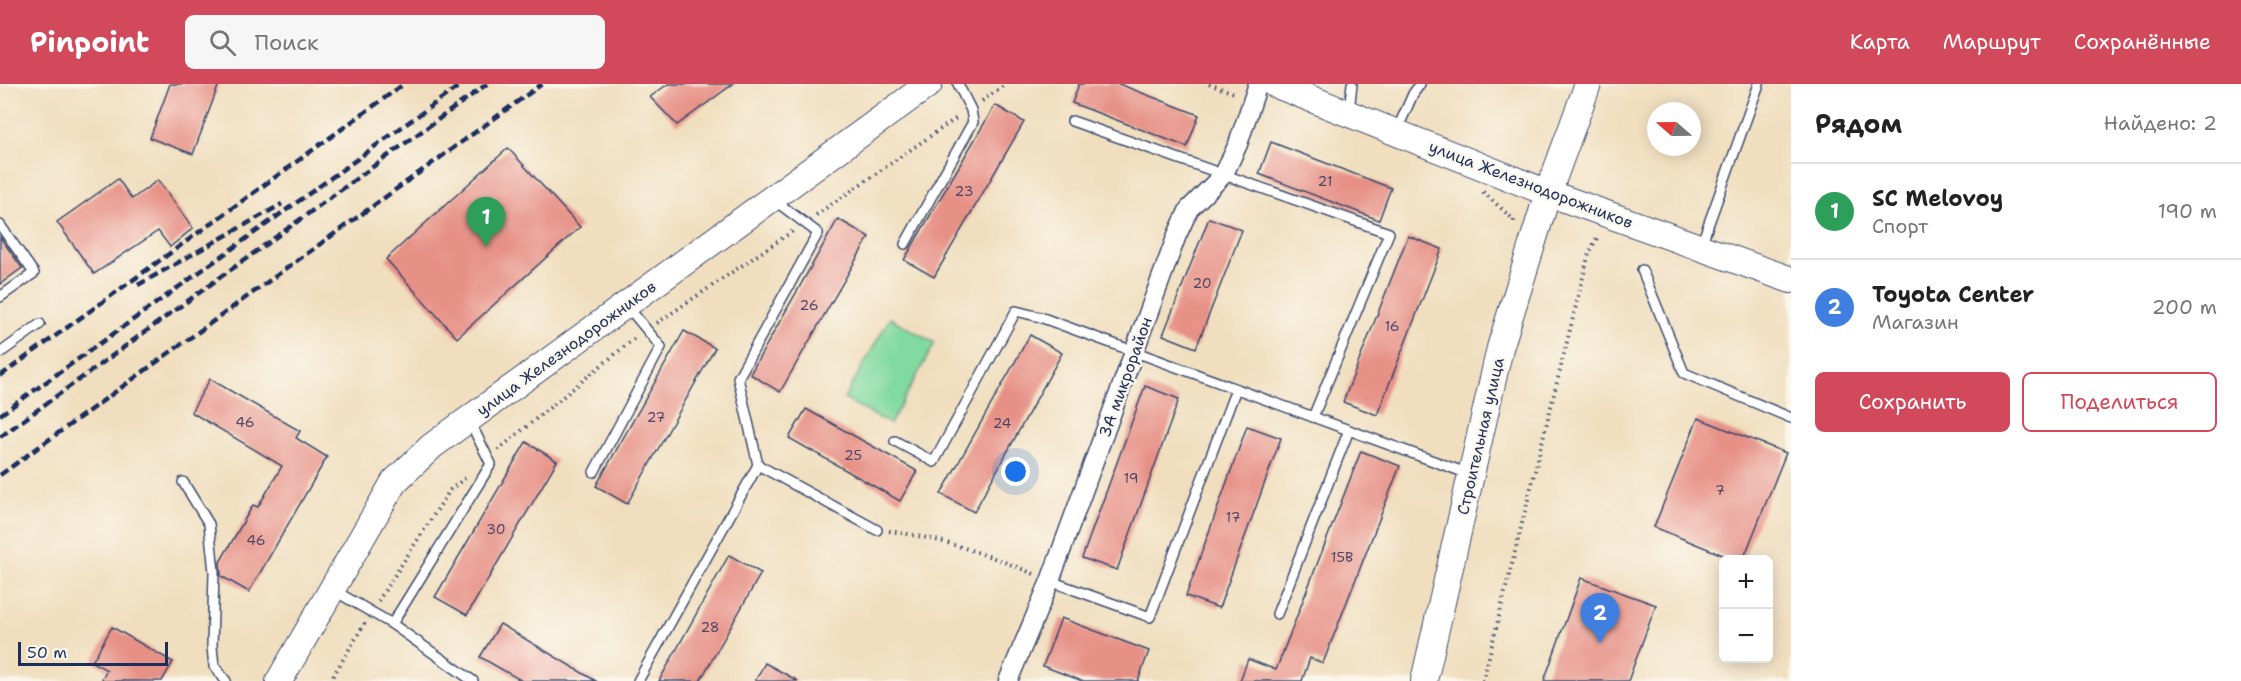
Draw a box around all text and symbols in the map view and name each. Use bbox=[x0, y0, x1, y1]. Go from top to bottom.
search box bbox=[185, 15, 605, 69]
text: Pinpoint bbox=[30, 23, 149, 61]
icon: search bbox=[206, 26, 239, 59]
text: Поиск bbox=[254, 28, 319, 57]
text: Карта bbox=[1850, 28, 1910, 56]
text: Маршрут bbox=[1943, 28, 2041, 56]
text: Сохранённые bbox=[2074, 28, 2211, 56]
north arrow bbox=[1647, 102, 1701, 156]
text: Рядом bbox=[1815, 106, 1902, 141]
text: Найдено: 2 bbox=[2104, 110, 2217, 136]
street label: улица Железнодорожников bbox=[1426, 136, 1636, 233]
house number: 21 bbox=[1318, 172, 1332, 190]
house number: 23 bbox=[955, 182, 973, 200]
text: SC Melovoy bbox=[1872, 184, 2003, 213]
pin: 1 bbox=[466, 198, 506, 247]
text: 1 bbox=[1830, 198, 1839, 224]
text: 190 m bbox=[2158, 198, 2217, 224]
text: Спорт bbox=[1872, 213, 1928, 239]
house number: 20 bbox=[1192, 274, 1212, 292]
street label: улица Железнодорожников bbox=[472, 276, 660, 421]
text: Toyota Center bbox=[1872, 280, 2034, 309]
text: 2 bbox=[1828, 294, 1842, 320]
text: 200 m bbox=[2152, 294, 2217, 320]
house number: 26 bbox=[800, 296, 819, 314]
text: Магазин bbox=[1872, 309, 1959, 335]
street label: 3А микрорайон bbox=[1094, 314, 1157, 440]
house number: 16 bbox=[1384, 317, 1400, 335]
street label: Строительная улица bbox=[1452, 355, 1509, 517]
button: Сохранить bbox=[1815, 372, 2010, 432]
button: Поделиться bbox=[2022, 372, 2217, 432]
house number: 27 bbox=[647, 408, 665, 426]
house number: 46 bbox=[235, 413, 255, 431]
house number: 24 bbox=[993, 414, 1012, 432]
house number: 25 bbox=[844, 446, 862, 464]
your location bbox=[1001, 457, 1030, 486]
house number: 19 bbox=[1123, 469, 1139, 487]
house number: 7 bbox=[1715, 481, 1725, 499]
house number: 17 bbox=[1226, 508, 1240, 526]
house number: 30 bbox=[486, 520, 506, 538]
house number: 46 bbox=[246, 531, 266, 549]
house number: 15В bbox=[1331, 548, 1353, 566]
map controls bbox=[1719, 555, 1773, 663]
button: + bbox=[1719, 555, 1773, 609]
pin: 2 bbox=[1580, 594, 1620, 643]
button: − bbox=[1719, 609, 1773, 663]
house number: 28 bbox=[700, 618, 720, 636]
scale bar bbox=[18, 639, 168, 666]
text: 50 m bbox=[27, 642, 67, 663]

